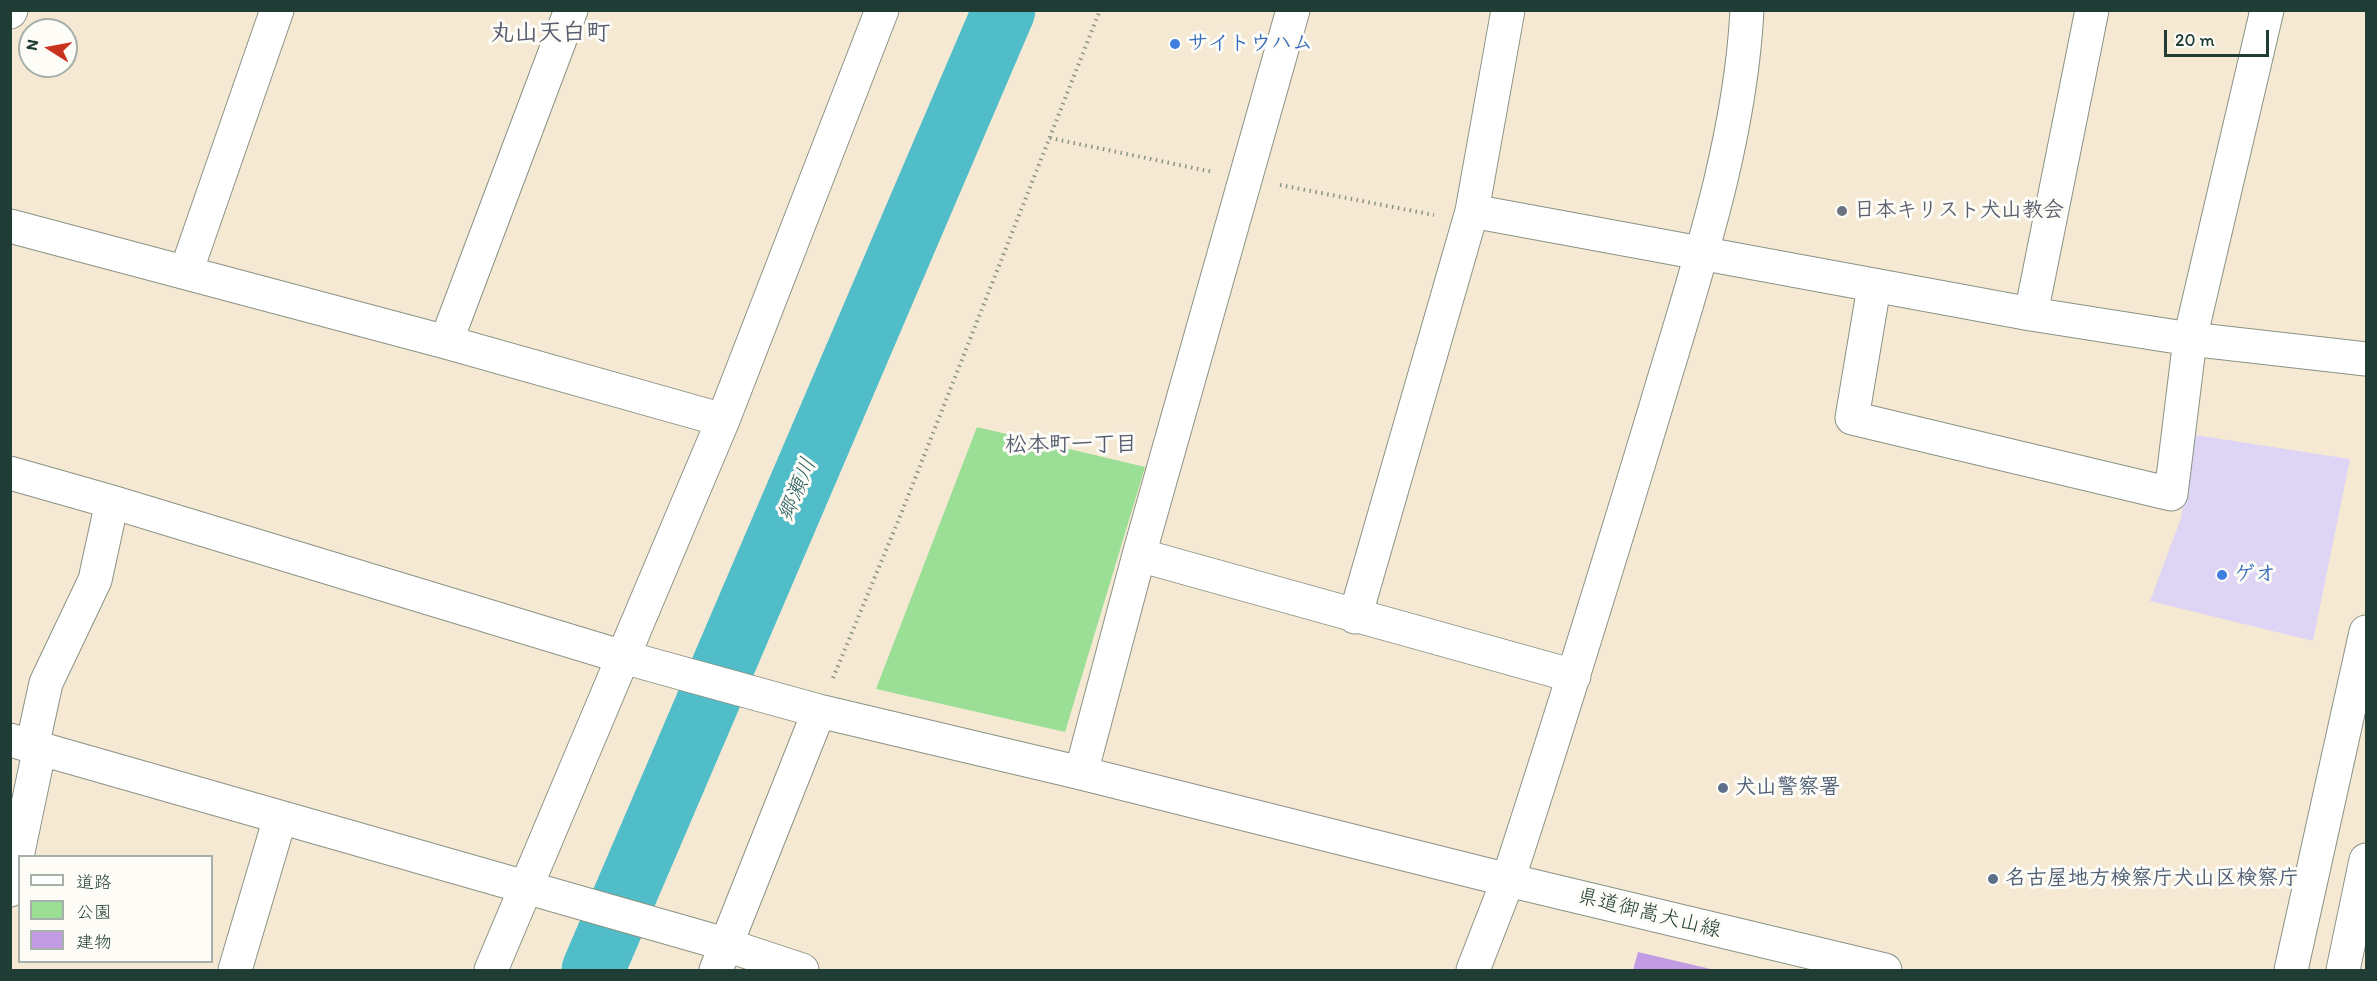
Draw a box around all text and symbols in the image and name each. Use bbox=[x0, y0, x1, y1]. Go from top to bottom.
north arrow bbox=[18, 18, 78, 78]
scale bar bbox=[2167, 18, 2272, 56]
district label: 丸山天白町 bbox=[490, 20, 610, 48]
text: 20 m bbox=[2175, 29, 2215, 51]
place label: サイトウハム bbox=[1187, 31, 1313, 57]
marker: サイトウハム bbox=[1168, 37, 1182, 51]
text: N bbox=[21, 38, 42, 52]
place label: 日本キリスト犬山教会 bbox=[1854, 198, 2064, 224]
marker: 日本キリスト犬山教会 bbox=[1835, 204, 1849, 218]
district label: 松本町一丁目 bbox=[1005, 432, 1137, 458]
water label: 郷瀬川 bbox=[773, 454, 823, 526]
place label: ゲオ bbox=[2234, 562, 2276, 588]
marker: ゲオ bbox=[2215, 568, 2229, 582]
place label: 犬山警察署 bbox=[1735, 775, 1840, 801]
marker: 犬山警察署 bbox=[1716, 781, 1730, 795]
legend bbox=[18, 855, 213, 963]
place label: 名古屋地方検察庁犬山区検察庁 bbox=[2005, 866, 2299, 892]
text: 道路 bbox=[76, 871, 112, 893]
marker: 名古屋地方検察庁犬山区検察庁 bbox=[1986, 872, 2000, 886]
street label: 県道御嵩犬山線 bbox=[1575, 884, 1723, 944]
text: 公園 bbox=[76, 901, 112, 923]
text: 建物 bbox=[76, 931, 112, 953]

